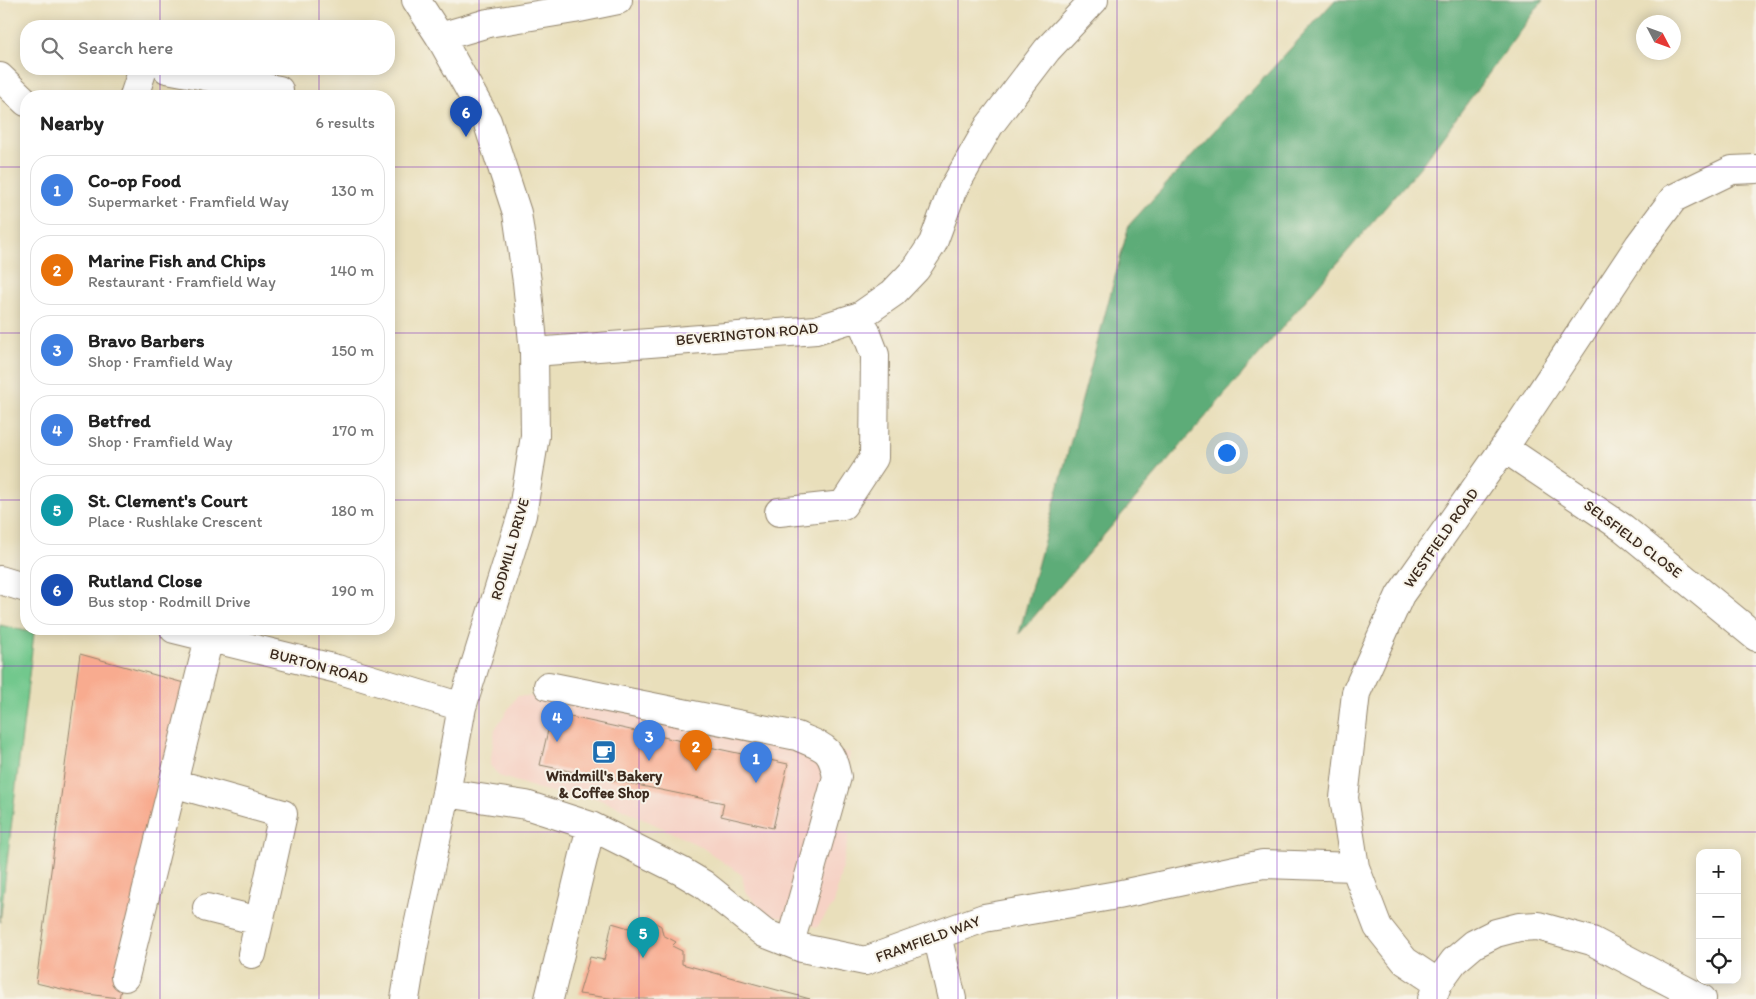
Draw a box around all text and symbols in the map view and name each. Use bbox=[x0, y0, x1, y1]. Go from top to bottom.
north arrow bbox=[1636, 15, 1681, 60]
search box bbox=[20, 20, 395, 75]
icon: search bbox=[38, 34, 66, 62]
text: Search here bbox=[78, 36, 173, 59]
pin: 6 bbox=[450, 96, 482, 137]
text: Nearby bbox=[40, 110, 104, 135]
text: 6 results bbox=[315, 113, 375, 132]
text: Co-op Food bbox=[88, 169, 181, 192]
text: 1 bbox=[53, 181, 61, 200]
text: 130 m bbox=[331, 181, 374, 200]
text: Supermarket · Framfield Way bbox=[88, 192, 289, 211]
text: Marine Fish and Chips bbox=[88, 249, 266, 272]
text: 2 bbox=[53, 261, 61, 280]
text: 140 m bbox=[330, 261, 374, 280]
text: Restaurant · Framfield Way bbox=[88, 272, 276, 291]
street label: BEVERINGTON ROAD bbox=[675, 319, 819, 349]
text: Bravo Barbers bbox=[88, 329, 205, 352]
text: 3 bbox=[53, 341, 61, 360]
text: 150 m bbox=[331, 341, 374, 360]
text: Shop · Framfield Way bbox=[88, 352, 233, 371]
text: Betfred bbox=[88, 409, 151, 432]
text: 4 bbox=[52, 421, 62, 440]
text: 170 m bbox=[332, 421, 374, 440]
text: Shop · Framfield Way bbox=[88, 432, 233, 451]
your location bbox=[1214, 440, 1240, 466]
street label: WESTFIELD ROAD bbox=[1400, 485, 1482, 591]
text: St. Clement's Court bbox=[88, 489, 248, 512]
street label: RODMILL DRIVE bbox=[487, 496, 533, 602]
street label: SELSFIELD CLOSE bbox=[1580, 496, 1686, 582]
text: 5 bbox=[53, 501, 61, 520]
text: 180 m bbox=[331, 501, 374, 520]
text: Place · Rushlake Crescent bbox=[88, 512, 263, 531]
text: Rutland Close bbox=[88, 569, 202, 592]
text: 6 bbox=[53, 581, 61, 600]
text: 190 m bbox=[331, 581, 374, 600]
text: Bus stop · Rodmill Drive bbox=[88, 592, 251, 611]
street label: BURTON ROAD bbox=[268, 644, 370, 688]
pin: 4 bbox=[541, 701, 573, 742]
pin: 3 bbox=[633, 720, 665, 761]
pin: 2 bbox=[680, 730, 712, 771]
cafe icon: Windmill's Bakery & Coffee Shop bbox=[591, 739, 617, 765]
pin: 1 bbox=[740, 742, 772, 783]
place label: Windmill's Bakery & Coffee Shop bbox=[546, 767, 663, 803]
map controls bbox=[1696, 849, 1741, 984]
button: + bbox=[1696, 849, 1741, 894]
button: − bbox=[1696, 894, 1741, 939]
street label: FRAMFIELD WAY bbox=[873, 912, 983, 966]
pin: 5 bbox=[627, 917, 659, 958]
button: locate bbox=[1696, 939, 1741, 984]

